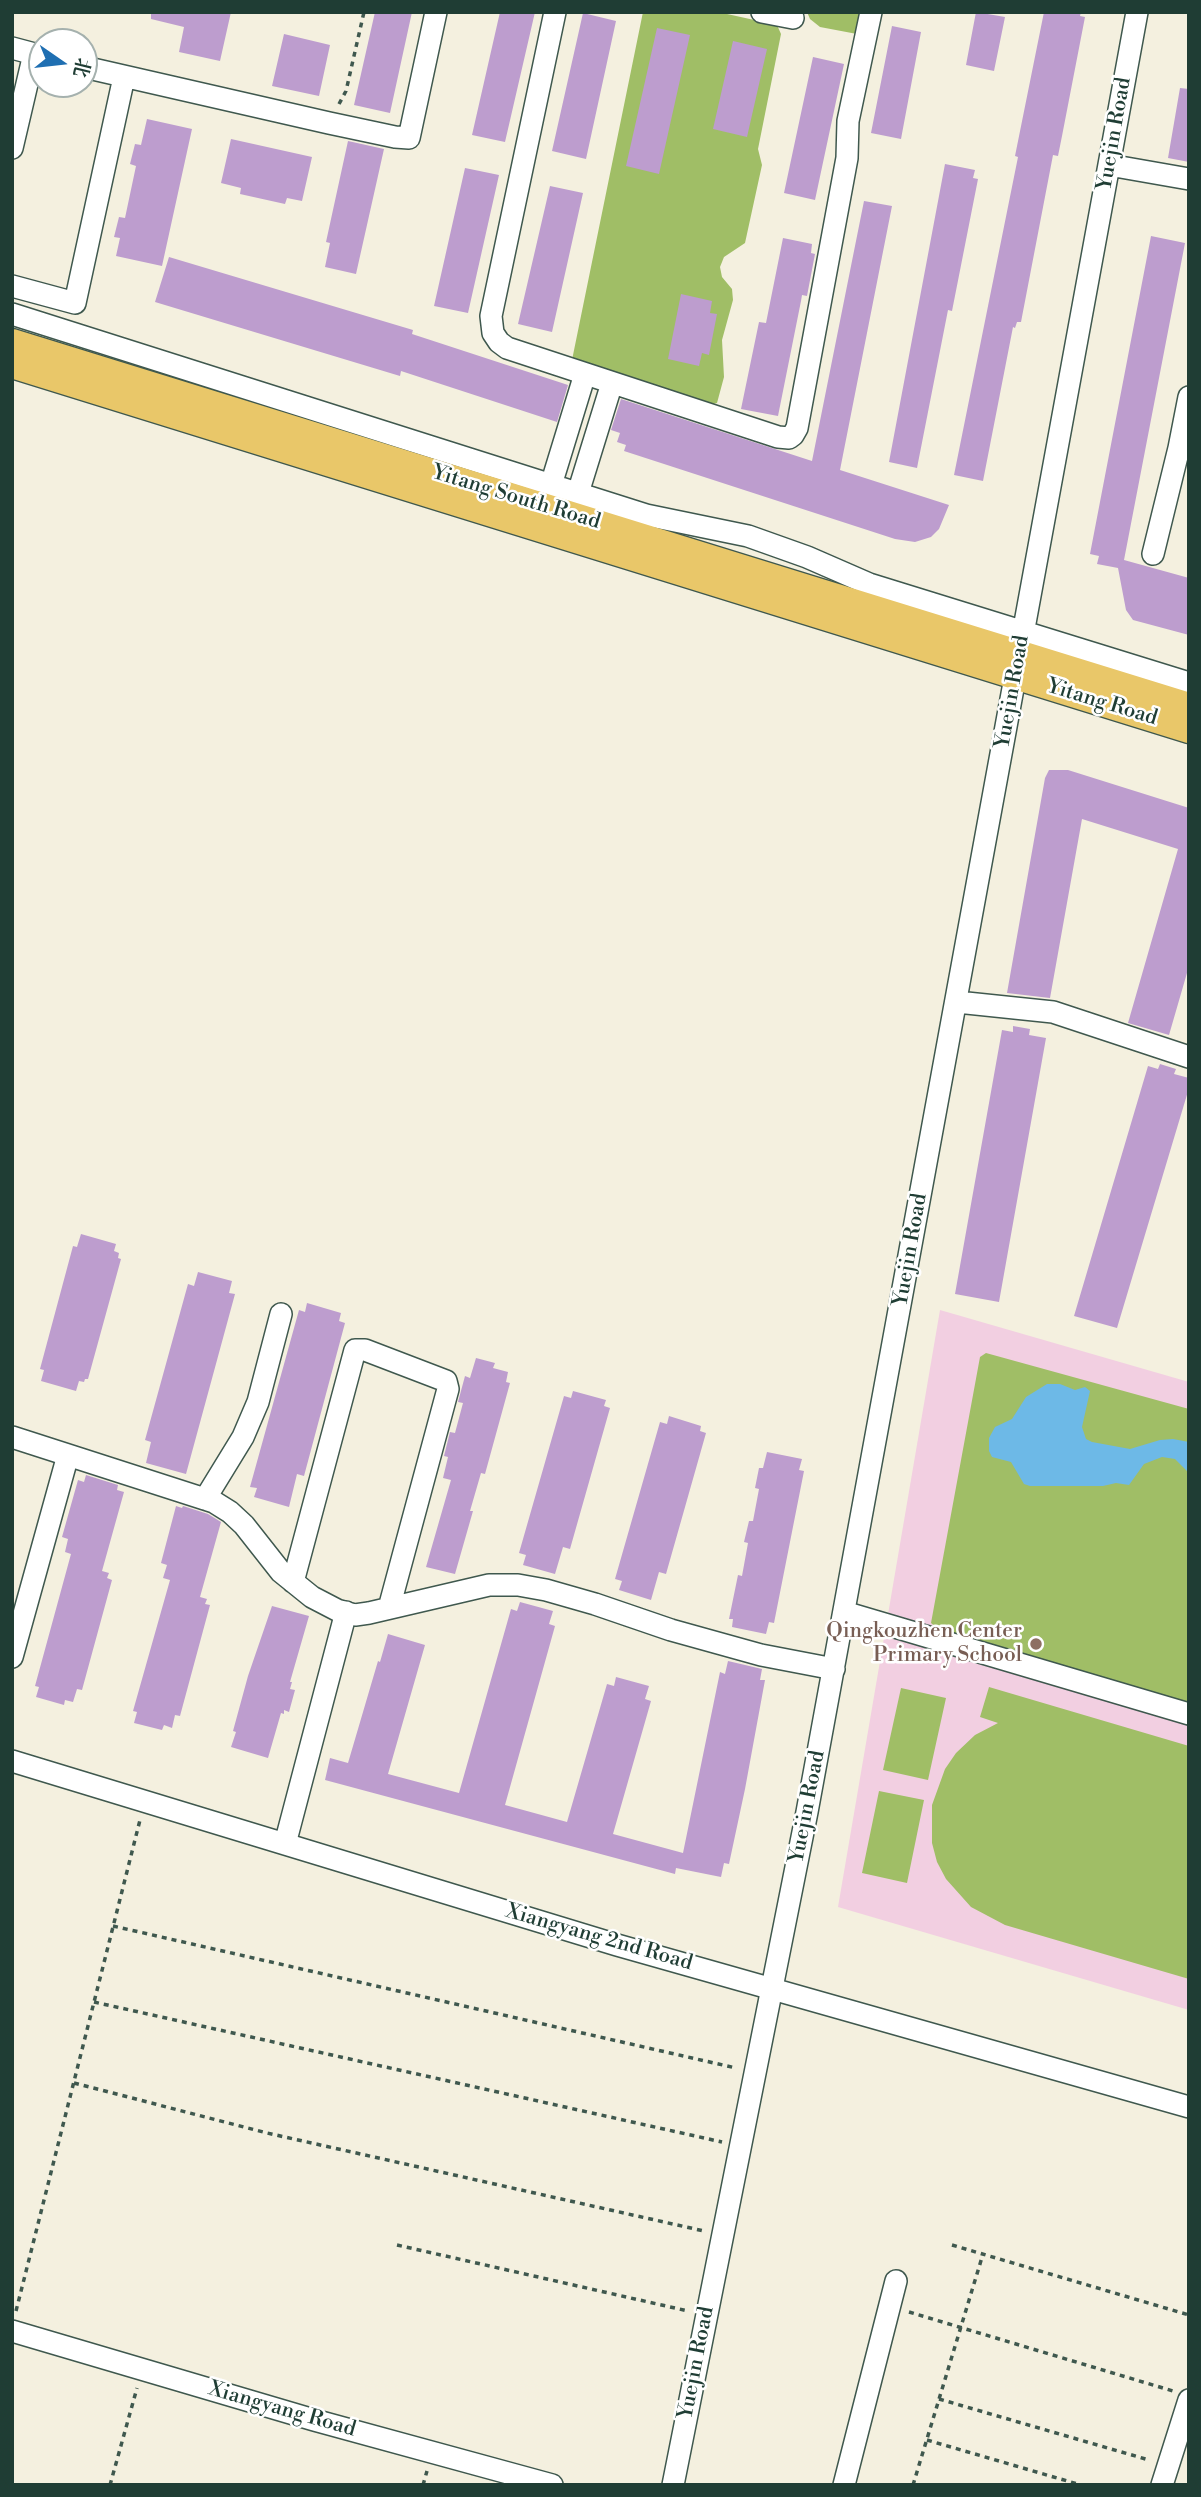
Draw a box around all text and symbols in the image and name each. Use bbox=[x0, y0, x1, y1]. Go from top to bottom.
north arrow bbox=[28, 28, 98, 98]
text: 北 bbox=[67, 55, 95, 80]
street label: Yuejin Road bbox=[1093, 75, 1137, 193]
street label: Yitang South Road bbox=[429, 460, 603, 536]
street label: Yuejin Road bbox=[991, 633, 1035, 751]
street label: Yitang Road bbox=[1044, 674, 1160, 732]
street label: Yuejin Road bbox=[889, 1191, 933, 1309]
place label: Qingkouzhen Center Primary School bbox=[826, 1619, 1022, 1669]
marker: Qingkouzhen Center Primary School bbox=[1028, 1636, 1044, 1652]
street label: Yuejin Road bbox=[785, 1748, 831, 1866]
street label: Xiangyang 2nd Road bbox=[503, 1899, 695, 1977]
street label: Yuejin Road bbox=[674, 2304, 720, 2422]
street label: Xiangyang Road bbox=[205, 2377, 359, 2443]

